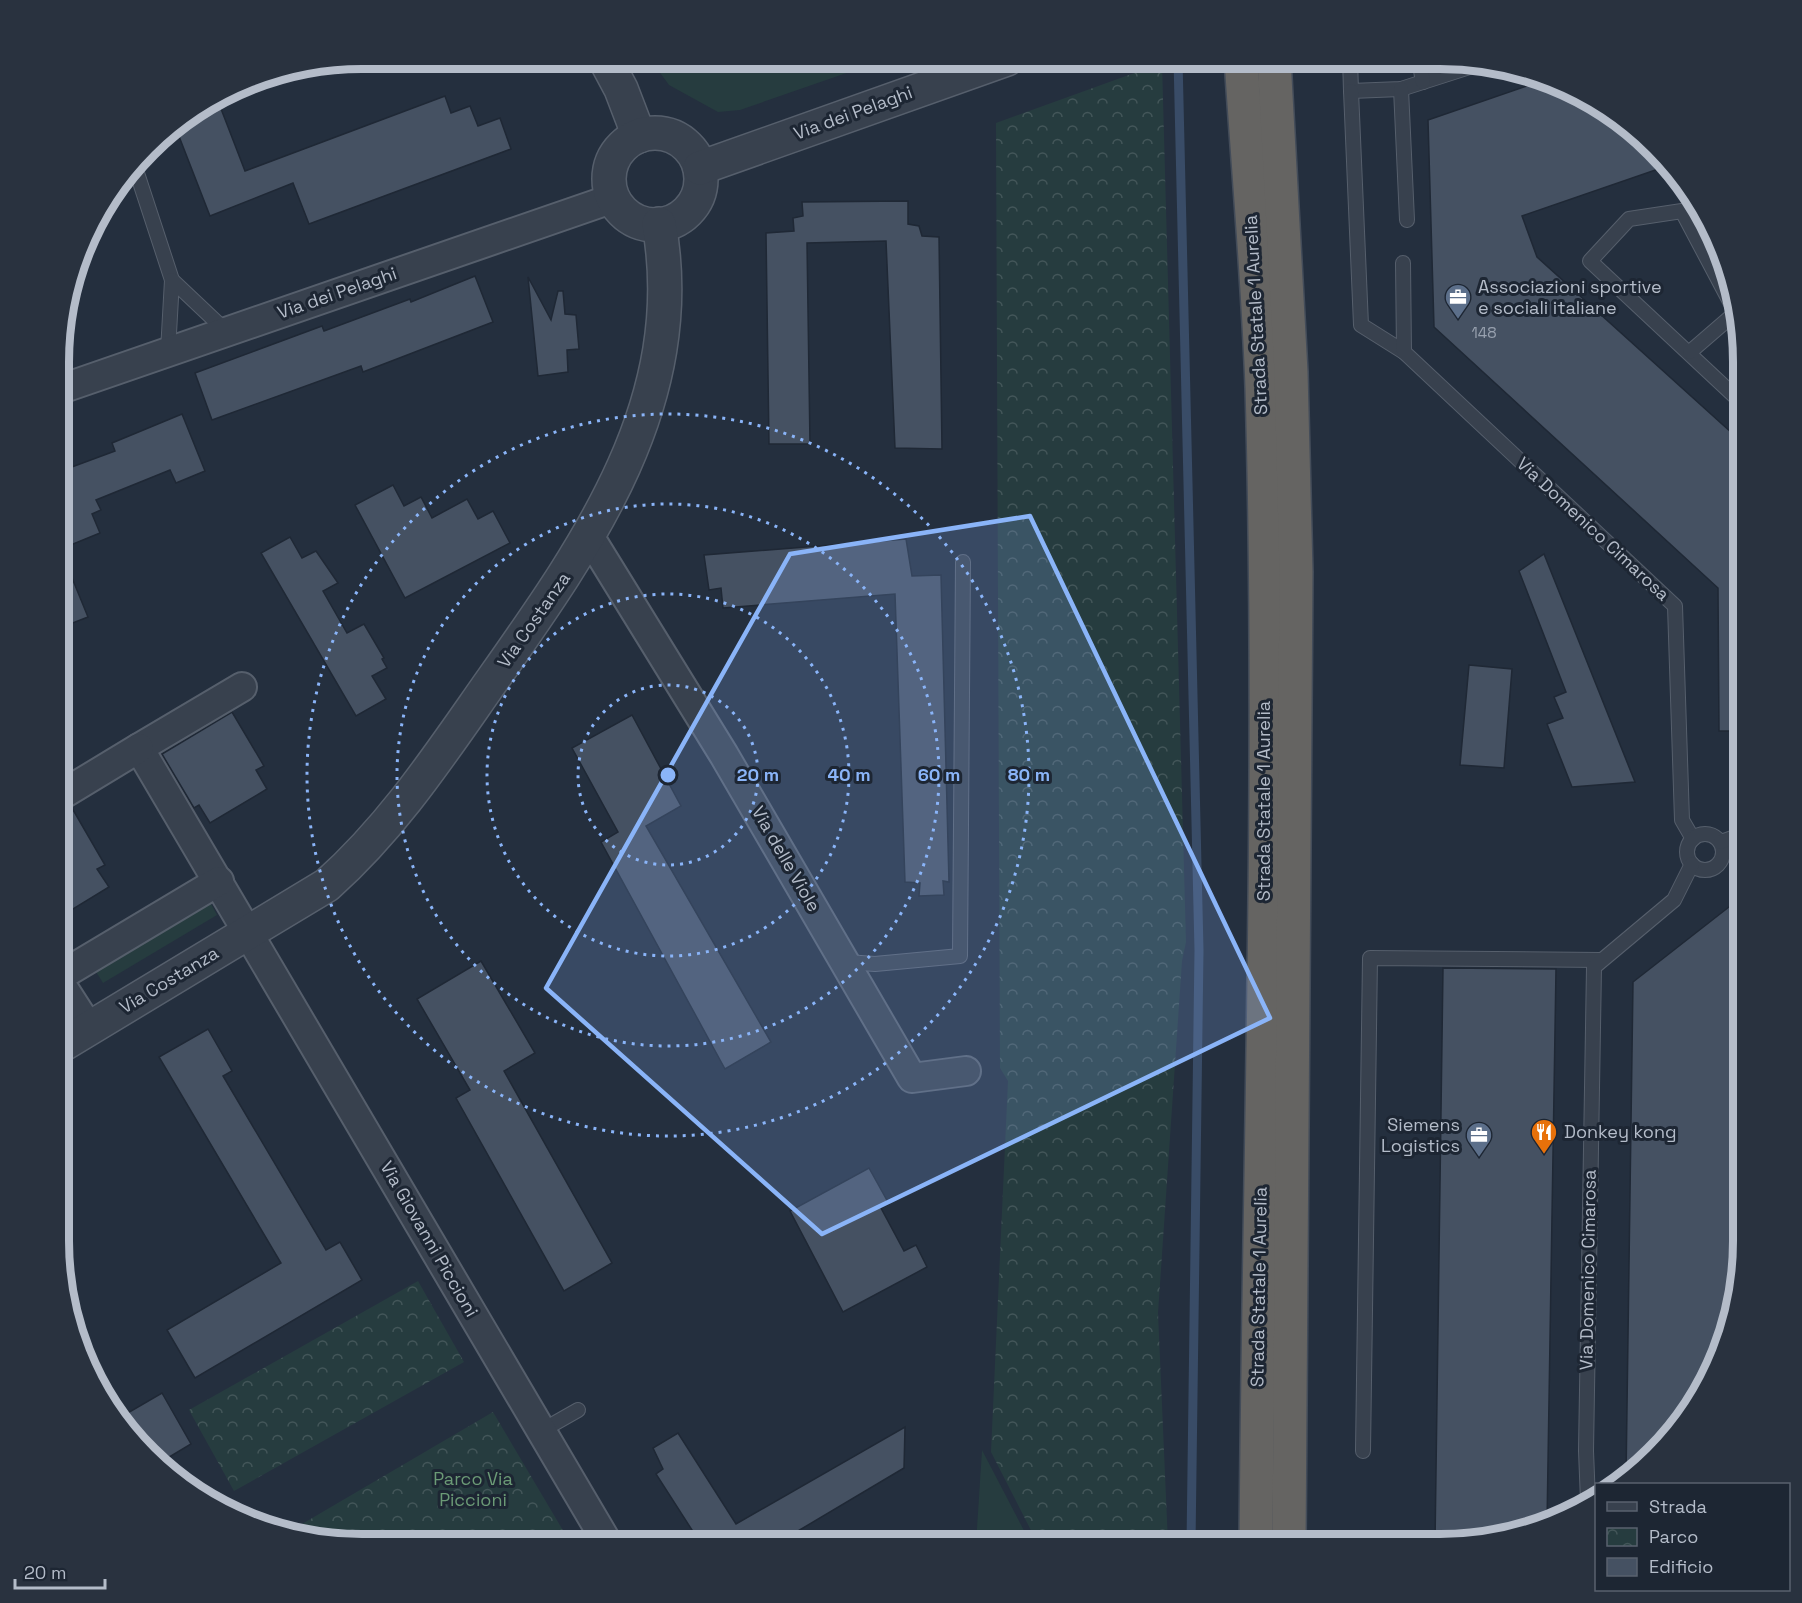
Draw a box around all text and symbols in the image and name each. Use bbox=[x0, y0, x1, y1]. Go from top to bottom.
street label: Via dei Pelaghi bbox=[790, 80, 915, 145]
street label: Strada Statale 1 Aurelia bbox=[1239, 214, 1272, 416]
street label: Via dei Pelaghi bbox=[274, 261, 399, 324]
place label: Associazioni sportive e sociali italiane bbox=[1478, 275, 1662, 319]
office icon: Associazioni sportive e sociali italiane bbox=[1443, 282, 1473, 320]
house number: 148 bbox=[1472, 323, 1497, 342]
street label: Via Domenico Cimarosa bbox=[1512, 452, 1675, 606]
street label: Via Costanza bbox=[492, 567, 575, 672]
street label: Strada Statale 1 Aurelia bbox=[1252, 701, 1275, 901]
text: 20 m bbox=[737, 763, 779, 786]
text: 40 m bbox=[827, 763, 871, 786]
text: 60 m bbox=[918, 763, 960, 786]
text: 80 m bbox=[1008, 763, 1050, 786]
centre of rings bbox=[658, 765, 678, 785]
street label: Via delle Viole bbox=[747, 802, 826, 916]
street label: Via Costanza bbox=[115, 941, 223, 1018]
place label: Siemens Logistics bbox=[1381, 1113, 1460, 1157]
restaurant icon: Donkey kong bbox=[1529, 1117, 1559, 1155]
office icon: Siemens Logistics bbox=[1464, 1120, 1494, 1158]
place label: Donkey kong bbox=[1564, 1120, 1677, 1143]
street label: Via Giovanni Piccioni bbox=[375, 1157, 483, 1321]
street label: Via Domenico Cimarosa bbox=[1574, 1169, 1601, 1371]
street label: Strada Statale 1 Aurelia bbox=[1245, 1187, 1272, 1387]
park label: Parco Via Piccioni bbox=[433, 1467, 513, 1511]
legend bbox=[1595, 1483, 1790, 1591]
text: Strada bbox=[1649, 1495, 1707, 1518]
text: Parco bbox=[1649, 1525, 1698, 1548]
scale bar bbox=[15, 1552, 105, 1590]
text: Edificio bbox=[1649, 1555, 1713, 1578]
text: 20 m bbox=[24, 1561, 67, 1584]

